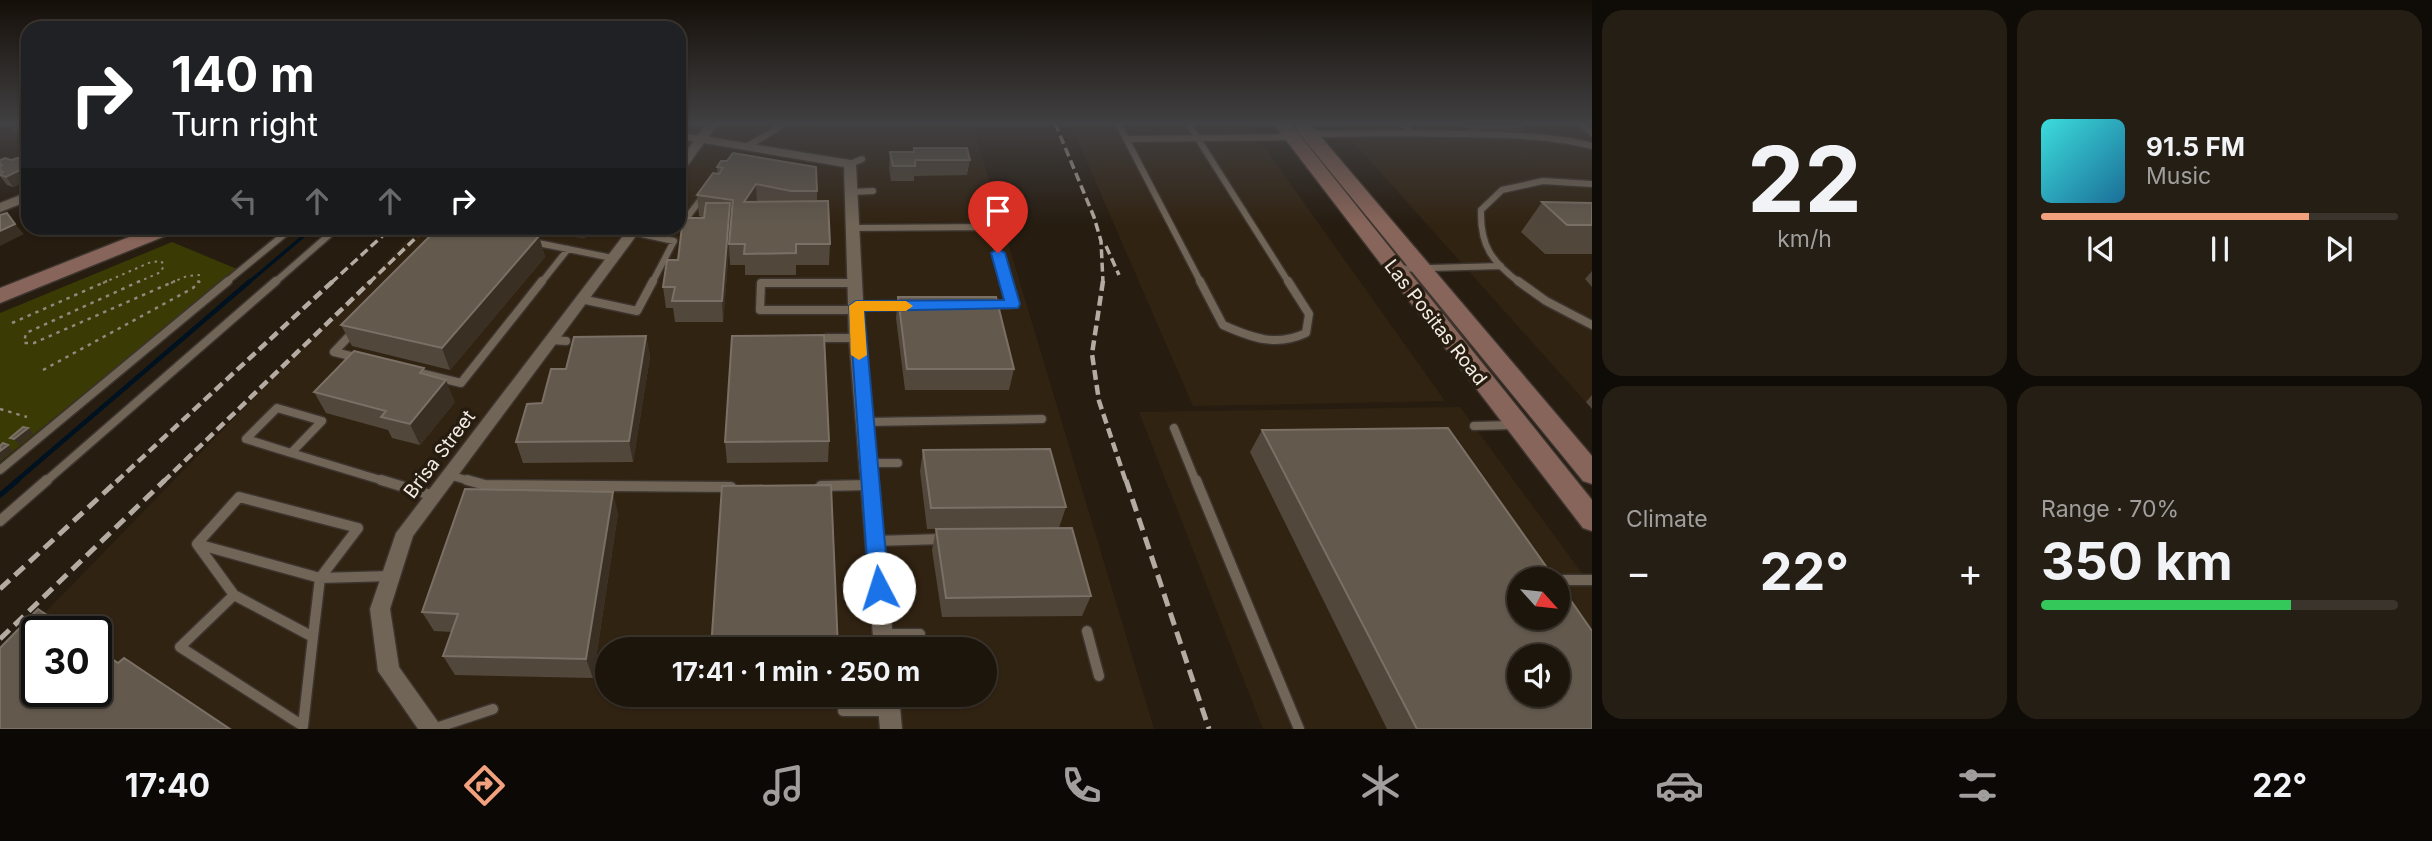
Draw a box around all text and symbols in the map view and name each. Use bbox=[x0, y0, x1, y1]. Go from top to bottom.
text: 140 m bbox=[171, 45, 315, 104]
icon: right bbox=[56, 49, 147, 140]
text: Turn right bbox=[171, 105, 318, 144]
text: 22 bbox=[1747, 124, 1862, 234]
text: 91.5 FM bbox=[2146, 131, 2245, 162]
text: Music bbox=[2146, 162, 2211, 190]
pin bbox=[968, 181, 1028, 253]
icon: left bbox=[225, 182, 263, 220]
icon: ahead bbox=[298, 182, 336, 220]
icon: ahead bbox=[371, 182, 409, 220]
icon: right bbox=[444, 182, 482, 220]
icon: arrive bbox=[979, 192, 1017, 230]
text: km/h bbox=[1777, 225, 1832, 253]
icon: previous bbox=[2082, 230, 2120, 268]
icon: pause bbox=[2201, 230, 2239, 268]
icon: next bbox=[2320, 230, 2358, 268]
street label: Las Positas Road bbox=[1379, 255, 1492, 390]
street label: Brisa Street bbox=[399, 406, 480, 503]
text: Range · 70% bbox=[2041, 495, 2179, 523]
text: Climate bbox=[1626, 505, 1708, 533]
text: 350 km bbox=[2041, 530, 2233, 593]
text: 22° bbox=[1760, 540, 1849, 603]
text: − bbox=[1626, 549, 1651, 595]
text: + bbox=[1958, 549, 1983, 595]
position arrow bbox=[842, 551, 916, 625]
north arrow bbox=[1507, 567, 1570, 630]
map controls bbox=[1507, 567, 1570, 707]
speed limit sign: 30 bbox=[21, 616, 112, 707]
button: sound bbox=[1507, 644, 1570, 707]
text: 17:41 · 1 min · 250 m bbox=[672, 656, 920, 687]
icon: directions bbox=[460, 761, 509, 810]
icon: music bbox=[759, 761, 808, 810]
icon: phone bbox=[1057, 761, 1106, 810]
icon: climate bbox=[1356, 761, 1405, 810]
icon: car bbox=[1655, 761, 1704, 810]
icon: filters bbox=[1953, 761, 2002, 810]
text: 17:40 bbox=[125, 766, 210, 805]
text: 22° bbox=[2252, 766, 2307, 805]

